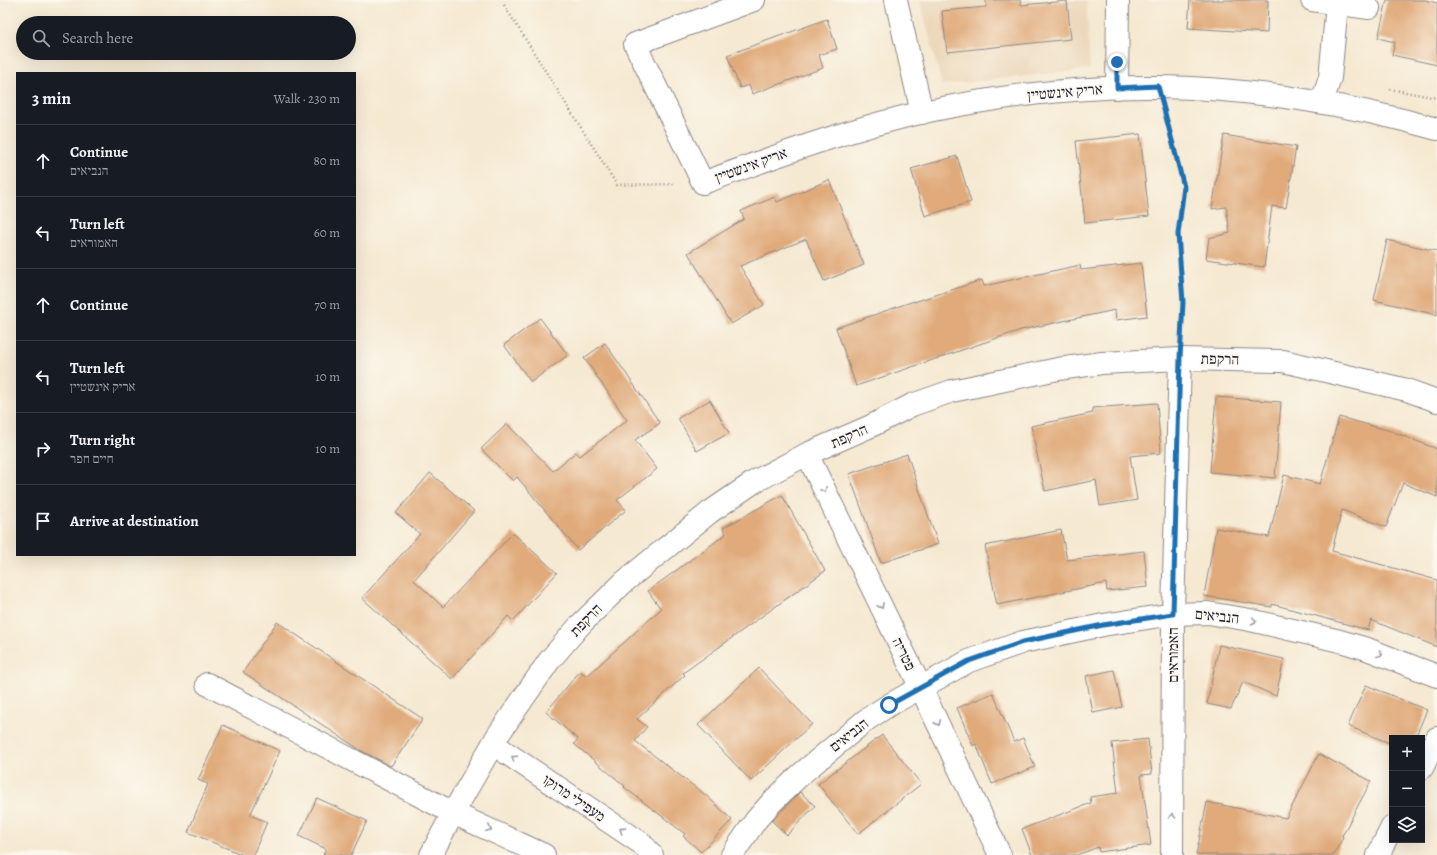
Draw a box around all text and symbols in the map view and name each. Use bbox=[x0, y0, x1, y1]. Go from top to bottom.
search box bbox=[16, 16, 356, 60]
icon: search bbox=[30, 27, 52, 49]
text: Search here bbox=[62, 28, 133, 48]
route end bbox=[1108, 53, 1126, 71]
street label: אריק אינשטיין bbox=[1026, 79, 1104, 105]
text: 3 min bbox=[32, 87, 71, 110]
text: Walk · 230 m bbox=[274, 90, 340, 107]
text: Continue bbox=[70, 142, 128, 162]
street label: אריק אינשטיין bbox=[712, 143, 790, 187]
icon: ahead bbox=[32, 150, 54, 172]
text: 80 m bbox=[313, 152, 340, 169]
text: הנביאים bbox=[70, 162, 108, 179]
text: Turn left bbox=[70, 214, 125, 234]
icon: left bbox=[32, 222, 54, 244]
text: 60 m bbox=[314, 224, 340, 241]
text: האמוראים bbox=[70, 234, 118, 251]
icon: ahead bbox=[32, 294, 54, 316]
text: Continue bbox=[70, 295, 128, 315]
text: 70 m bbox=[314, 296, 340, 313]
street label: הרקפת bbox=[1200, 349, 1240, 369]
text: Turn left bbox=[70, 358, 125, 378]
icon: left bbox=[32, 366, 54, 388]
text: 10 m bbox=[315, 368, 340, 385]
text: אריק אינשטיין bbox=[70, 378, 136, 395]
street label: הרקפת bbox=[827, 419, 871, 453]
text: Turn right bbox=[70, 430, 135, 450]
icon: right bbox=[32, 438, 54, 460]
text: 10 m bbox=[315, 440, 340, 457]
text: חיים חפר bbox=[70, 450, 114, 467]
one-way arrow bbox=[819, 485, 827, 493]
icon: arrive bbox=[32, 510, 54, 532]
text: Arrive at destination bbox=[70, 511, 199, 531]
street label: הרקפת bbox=[565, 599, 607, 641]
one-way arrow bbox=[876, 602, 884, 610]
street label: הנביאים bbox=[1194, 604, 1240, 628]
one-way arrow bbox=[1251, 617, 1257, 625]
street label: האמוראים bbox=[1163, 627, 1183, 683]
street label: פטריה bbox=[887, 634, 921, 674]
one-way arrow bbox=[1376, 650, 1383, 658]
route start bbox=[880, 696, 898, 714]
street label: הנביאים bbox=[825, 713, 873, 757]
one-way arrow bbox=[933, 719, 941, 727]
map controls bbox=[1389, 735, 1425, 843]
button: + bbox=[1389, 735, 1425, 771]
one-way arrow bbox=[511, 755, 518, 763]
street label: מעפילי מרוקו bbox=[539, 770, 609, 826]
button: − bbox=[1389, 771, 1425, 807]
button: layers bbox=[1389, 807, 1425, 843]
one-way arrow bbox=[1168, 813, 1176, 819]
one-way arrow bbox=[484, 824, 492, 832]
one-way arrow bbox=[619, 827, 626, 835]

